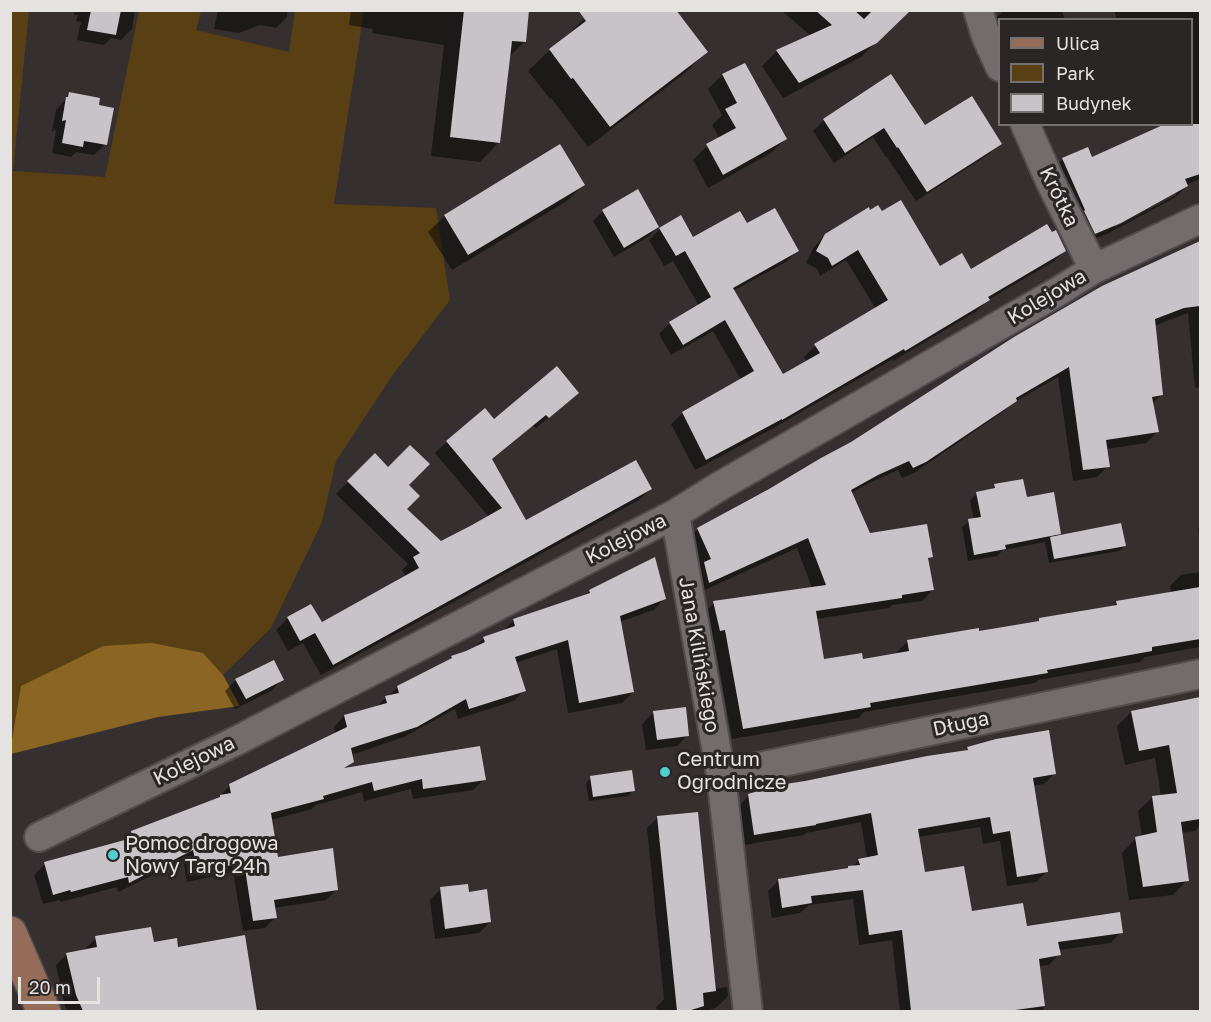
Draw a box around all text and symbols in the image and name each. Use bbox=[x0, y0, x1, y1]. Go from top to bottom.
legend bbox=[998, 18, 1193, 126]
text: Ulica bbox=[1056, 32, 1100, 54]
text: Park bbox=[1056, 62, 1095, 84]
text: Budynek bbox=[1056, 92, 1132, 114]
street label: Krótka bbox=[1034, 163, 1084, 231]
street label: Kolejowa bbox=[1003, 264, 1091, 330]
street label: Kolejowa bbox=[582, 508, 670, 570]
street label: Jana Kilińskiego bbox=[674, 575, 724, 735]
street label: Długa bbox=[931, 706, 991, 742]
street label: Kolejowa bbox=[149, 731, 239, 791]
place label: Centrum Ogrodnicze bbox=[677, 748, 786, 795]
marker: Centrum Ogrodnicze bbox=[658, 765, 672, 779]
place label: Pomoc drogowa Nowy Targ 24h bbox=[125, 832, 279, 879]
marker: Pomoc drogowa Nowy Targ 24h bbox=[106, 848, 120, 862]
scale bar bbox=[21, 965, 104, 1003]
text: 20 m bbox=[29, 976, 71, 998]

